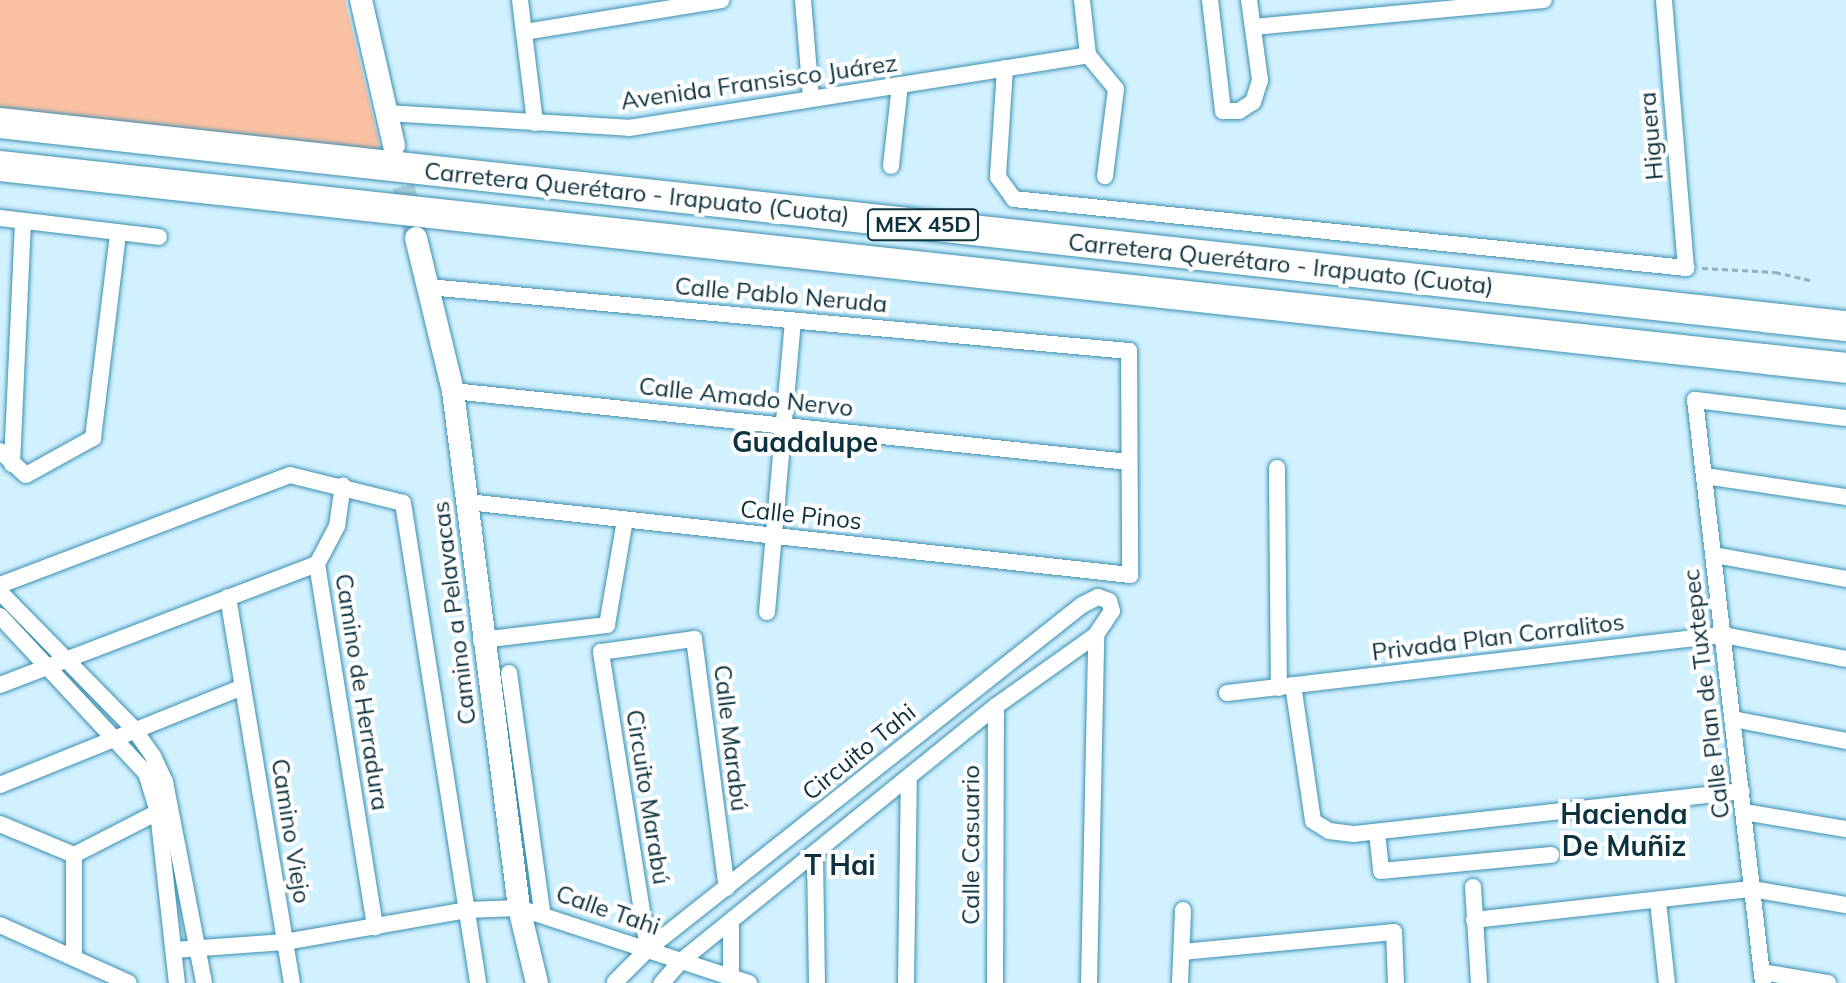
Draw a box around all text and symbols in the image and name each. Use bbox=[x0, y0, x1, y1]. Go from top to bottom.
street label: Avenida Fransisco Juárez bbox=[619, 48, 899, 116]
street label: Higuera bbox=[1633, 91, 1669, 181]
street label: Carretera Querétaro - Irapuato (Cuota) bbox=[423, 156, 851, 230]
road number: MEX 45D bbox=[865, 207, 981, 243]
street label: Carretera Querétaro - Irapuato (Cuota) bbox=[1067, 227, 1495, 301]
street label: Calle Pablo Neruda bbox=[674, 271, 888, 319]
street label: Calle Amado Nervo bbox=[637, 371, 855, 423]
district label: Guadalupe bbox=[732, 425, 878, 459]
street label: Calle Pinos bbox=[739, 494, 863, 536]
street label: Camino a Pelavacas bbox=[426, 500, 482, 726]
street label: Calle Plan de Tuxtepec bbox=[1676, 568, 1736, 820]
street label: Camino de Herradura bbox=[329, 572, 395, 812]
street label: Privada Plan Corralitos bbox=[1370, 607, 1626, 667]
street label: Calle Marabú bbox=[708, 663, 754, 813]
street label: Circuito Tahi bbox=[797, 698, 921, 806]
street label: Circuito Marabú bbox=[620, 708, 676, 886]
street label: Camino Viejo bbox=[265, 757, 317, 905]
street label: Calle Casuario bbox=[957, 765, 985, 925]
district label: Hacienda De Muñiz bbox=[1560, 797, 1688, 863]
district label: T Hai bbox=[804, 848, 876, 882]
street label: Calle Tahi bbox=[552, 879, 664, 941]

